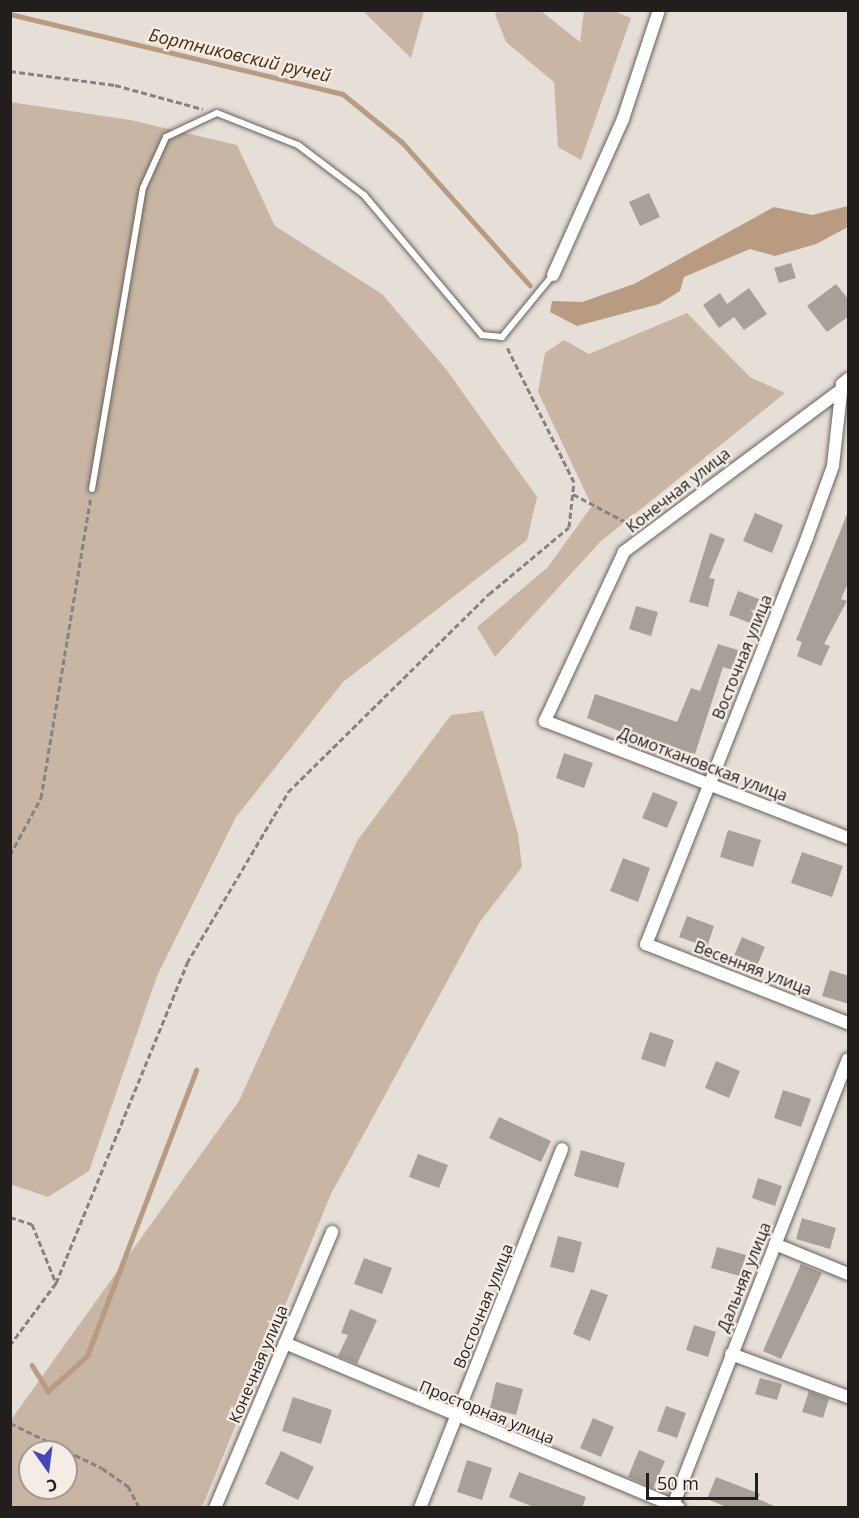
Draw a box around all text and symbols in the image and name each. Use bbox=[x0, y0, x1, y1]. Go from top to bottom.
water label: Бортниковский ручей bbox=[147, 24, 333, 86]
street label: Конечная улица bbox=[622, 443, 734, 537]
street label: Восточная улица bbox=[708, 592, 776, 722]
street label: Домоткановская улица bbox=[616, 723, 790, 805]
street label: Весенняя улица bbox=[692, 937, 814, 999]
street label: Дальняя улица bbox=[713, 1219, 775, 1335]
street label: Восточная улица bbox=[449, 1241, 517, 1371]
street label: Конечная улица bbox=[224, 1302, 292, 1426]
street label: Просторная улица bbox=[417, 1376, 557, 1448]
north arrow bbox=[18, 1440, 78, 1500]
scale bar bbox=[649, 1461, 762, 1499]
text: 50 m bbox=[657, 1471, 699, 1495]
text: С bbox=[44, 1474, 59, 1497]

